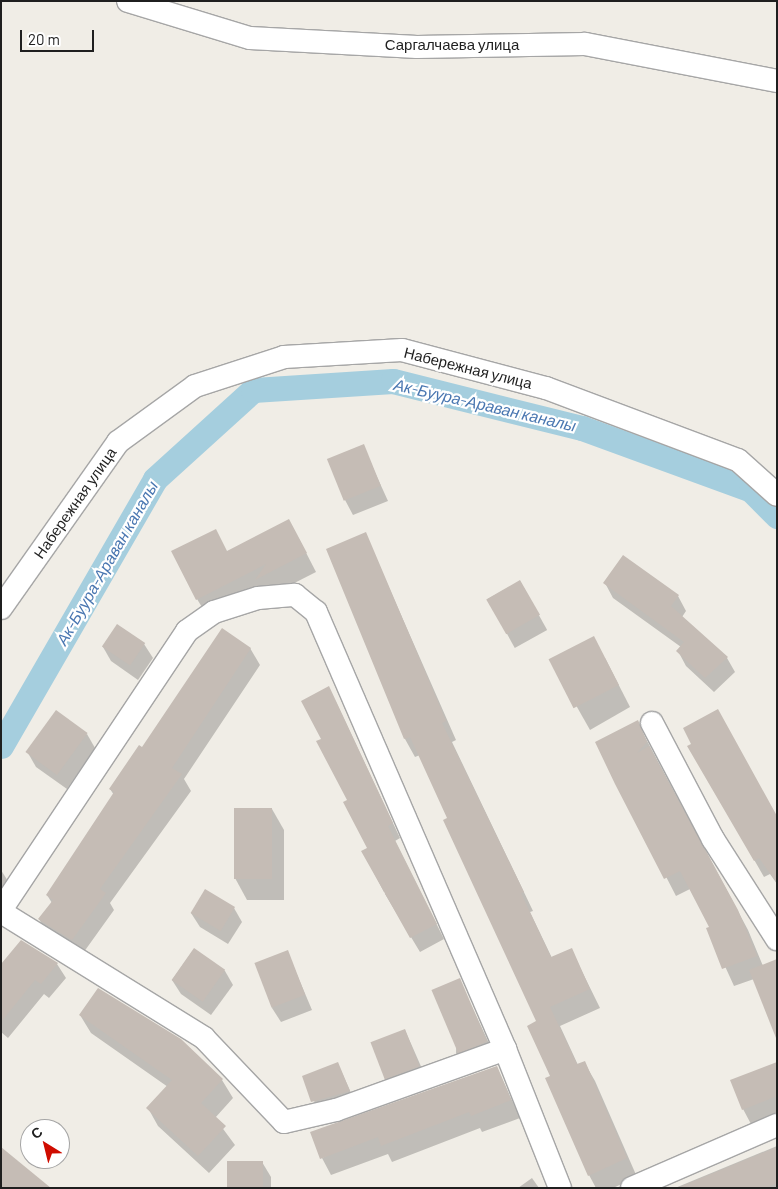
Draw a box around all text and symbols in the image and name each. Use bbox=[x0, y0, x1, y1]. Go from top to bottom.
scale bar bbox=[22, 20, 96, 52]
text: 20 m bbox=[28, 30, 60, 48]
street label: Саргалчаева улица bbox=[385, 36, 519, 54]
street label: Набережная улица bbox=[402, 343, 534, 393]
water label: Ак-Буура-Араван каналы bbox=[392, 375, 578, 435]
street label: Набережная улица bbox=[30, 444, 120, 562]
water label: Ак-Буура-Араван каналы bbox=[52, 477, 162, 649]
north arrow bbox=[20, 1119, 70, 1169]
text: С bbox=[27, 1122, 46, 1142]

